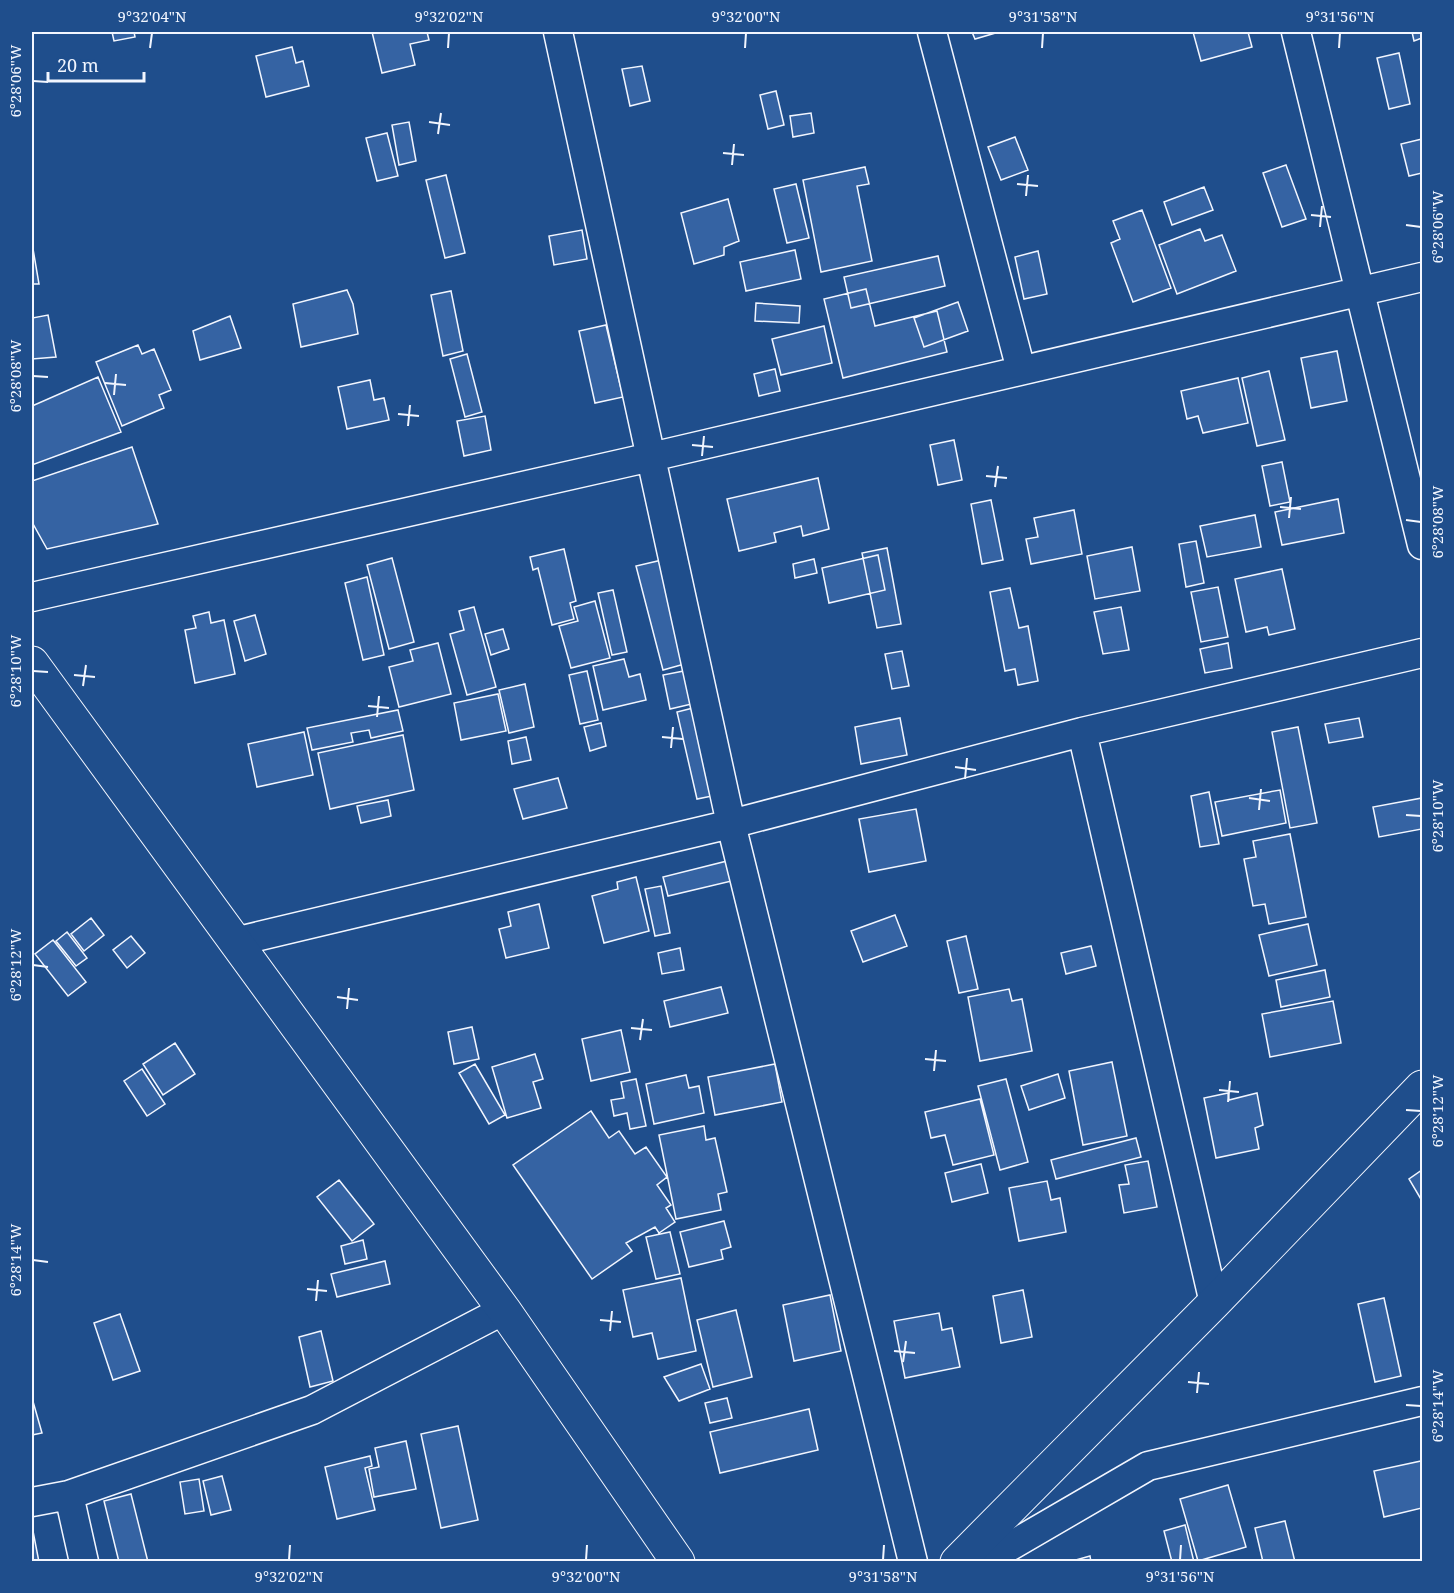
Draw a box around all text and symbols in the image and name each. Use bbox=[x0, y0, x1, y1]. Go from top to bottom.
text: 9°32'04"N bbox=[118, 6, 187, 26]
text: 9°32'02"N bbox=[415, 6, 484, 26]
text: 9°32'00"N bbox=[712, 6, 781, 26]
text: 9°31'58"N bbox=[1009, 6, 1078, 26]
text: 9°31'56"N bbox=[1306, 6, 1375, 26]
text: 6°28'06"W bbox=[5, 44, 25, 118]
scale bar bbox=[48, 45, 144, 83]
text: 20 m bbox=[57, 53, 99, 77]
text: 6°28'06"W bbox=[1427, 190, 1447, 264]
text: 6°28'08"W bbox=[5, 339, 25, 413]
text: 6°28'08"W bbox=[1427, 485, 1447, 559]
text: 6°28'10"W bbox=[5, 634, 25, 708]
text: 6°28'10"W bbox=[1427, 779, 1447, 853]
text: 6°28'12"W bbox=[5, 928, 25, 1002]
text: 6°28'12"W bbox=[1427, 1074, 1447, 1148]
text: 6°28'14"W bbox=[5, 1223, 25, 1297]
text: 6°28'14"W bbox=[1427, 1369, 1447, 1443]
text: 9°32'02"N bbox=[255, 1566, 324, 1586]
text: 9°32'00"N bbox=[552, 1566, 621, 1586]
text: 9°31'58"N bbox=[849, 1566, 918, 1586]
text: 9°31'56"N bbox=[1146, 1566, 1215, 1586]

